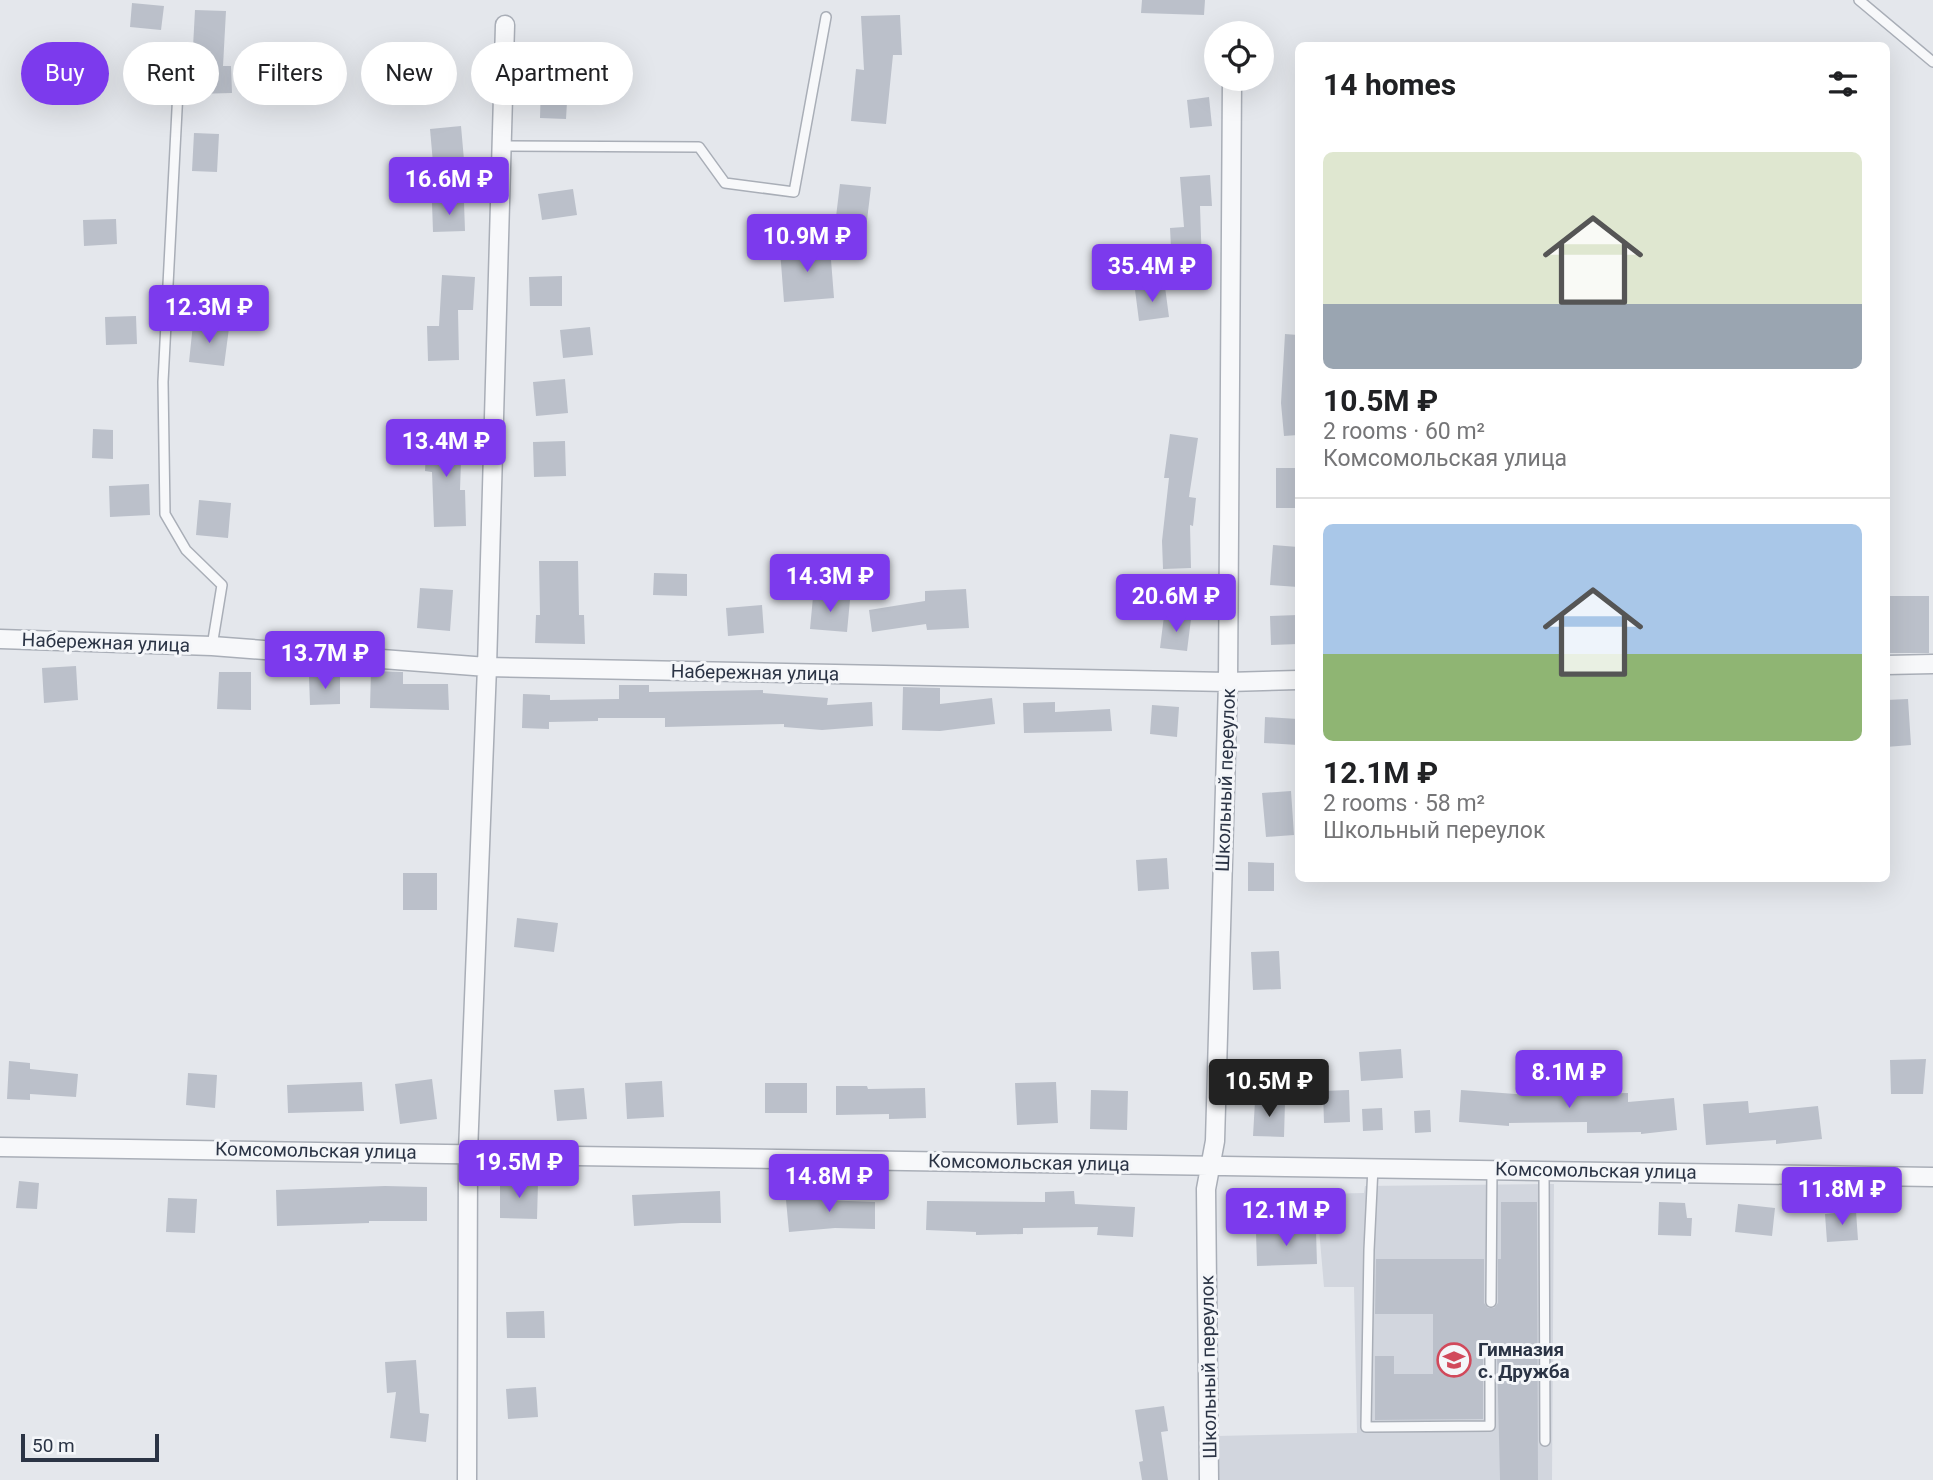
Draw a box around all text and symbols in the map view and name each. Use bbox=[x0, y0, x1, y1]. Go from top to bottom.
map controls bbox=[1204, 21, 1274, 91]
button: locate bbox=[1204, 21, 1274, 91]
chip: Buy bbox=[21, 42, 109, 105]
chip: Rent bbox=[123, 42, 219, 105]
chip: Filters bbox=[233, 42, 347, 105]
chip: New bbox=[361, 42, 457, 105]
chip: Apartment bbox=[471, 42, 633, 105]
icon: filters bbox=[1824, 65, 1862, 103]
text: 14 homes bbox=[1323, 67, 1456, 102]
pin: 16.6M ₽ bbox=[384, 158, 514, 217]
text: 16.6M ₽ bbox=[405, 166, 493, 193]
icon: home bbox=[1530, 197, 1656, 323]
pin: 10.9M ₽ bbox=[742, 215, 872, 274]
text: 10.9M ₽ bbox=[763, 223, 851, 250]
pin: 35.4M ₽ bbox=[1087, 244, 1217, 304]
text: 35.4M ₽ bbox=[1108, 253, 1196, 280]
pin: 12.3M ₽ bbox=[144, 286, 274, 345]
text: 12.3M ₽ bbox=[165, 294, 253, 321]
text: 10.5M ₽ bbox=[1323, 383, 1438, 418]
text: 2 rooms · 60 m² bbox=[1323, 418, 1485, 445]
pin: 13.4M ₽ bbox=[381, 420, 511, 479]
text: 13.4M ₽ bbox=[402, 428, 490, 455]
text: Комсомольская улица bbox=[1323, 445, 1567, 472]
pin: 14.3M ₽ bbox=[765, 554, 895, 614]
text: 14.3M ₽ bbox=[786, 563, 874, 590]
icon: home bbox=[1530, 569, 1656, 695]
pin: 20.6M ₽ bbox=[1111, 574, 1241, 634]
text: 20.6M ₽ bbox=[1132, 583, 1220, 610]
street label: Набережная улица bbox=[21, 628, 191, 657]
pin: 13.7M ₽ bbox=[260, 632, 390, 691]
text: 13.7M ₽ bbox=[281, 640, 369, 667]
street label: Набережная улица bbox=[671, 660, 839, 685]
street label: Школьный переулок bbox=[1211, 687, 1240, 872]
text: 12.1M ₽ bbox=[1323, 755, 1438, 790]
text: 2 rooms · 58 m² bbox=[1323, 790, 1485, 817]
text: Школьный переулок bbox=[1323, 817, 1545, 844]
pin: 8.1M ₽ bbox=[1512, 1050, 1626, 1110]
text: 8.1M ₽ bbox=[1531, 1059, 1607, 1086]
pin: 10.5M ₽ bbox=[1204, 1060, 1334, 1119]
text: 10.5M ₽ bbox=[1225, 1068, 1313, 1095]
street label: Комсомольская улица bbox=[215, 1137, 417, 1164]
pin: 19.5M ₽ bbox=[454, 1140, 584, 1200]
text: 19.5M ₽ bbox=[475, 1149, 563, 1176]
street label: Комсомольская улица bbox=[928, 1149, 1130, 1176]
pin: 14.8M ₽ bbox=[764, 1154, 894, 1214]
street label: Комсомольская улица bbox=[1495, 1157, 1697, 1184]
text: 14.8M ₽ bbox=[785, 1163, 873, 1190]
pin: 11.8M ₽ bbox=[1777, 1168, 1907, 1227]
text: 11.8M ₽ bbox=[1798, 1176, 1886, 1203]
pin: 12.1M ₽ bbox=[1221, 1188, 1351, 1248]
text: 12.1M ₽ bbox=[1242, 1197, 1330, 1224]
street label: Школьный переулок bbox=[1195, 1274, 1222, 1459]
place label: Гимназия с. Дружба bbox=[1478, 1338, 1570, 1383]
school or university icon: Гимназия с. Дружба bbox=[1435, 1341, 1473, 1379]
scale bar bbox=[21, 1431, 159, 1463]
text: 50 m bbox=[32, 1434, 75, 1457]

